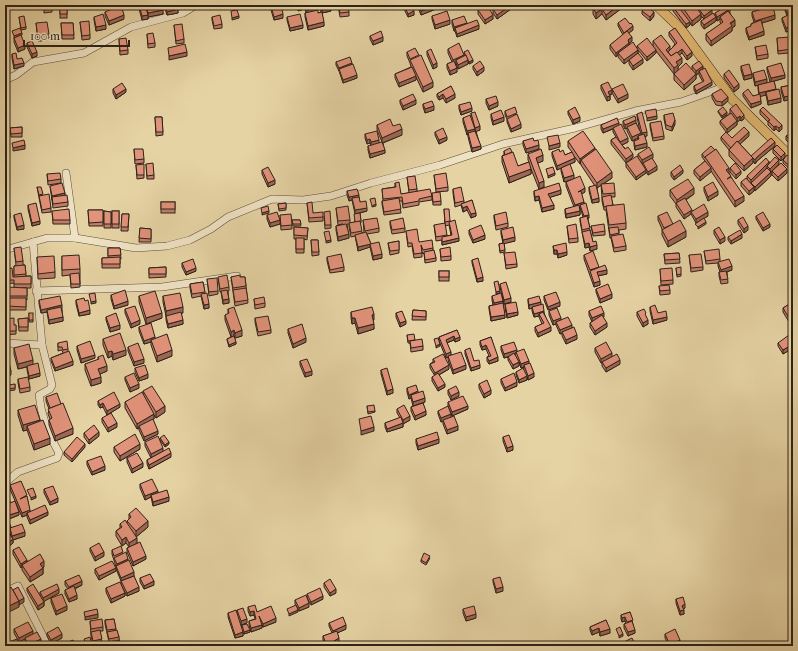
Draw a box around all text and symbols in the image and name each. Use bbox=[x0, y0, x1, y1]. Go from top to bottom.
scale bar bbox=[24, 22, 129, 48]
text: 100 m bbox=[30, 29, 60, 43]

